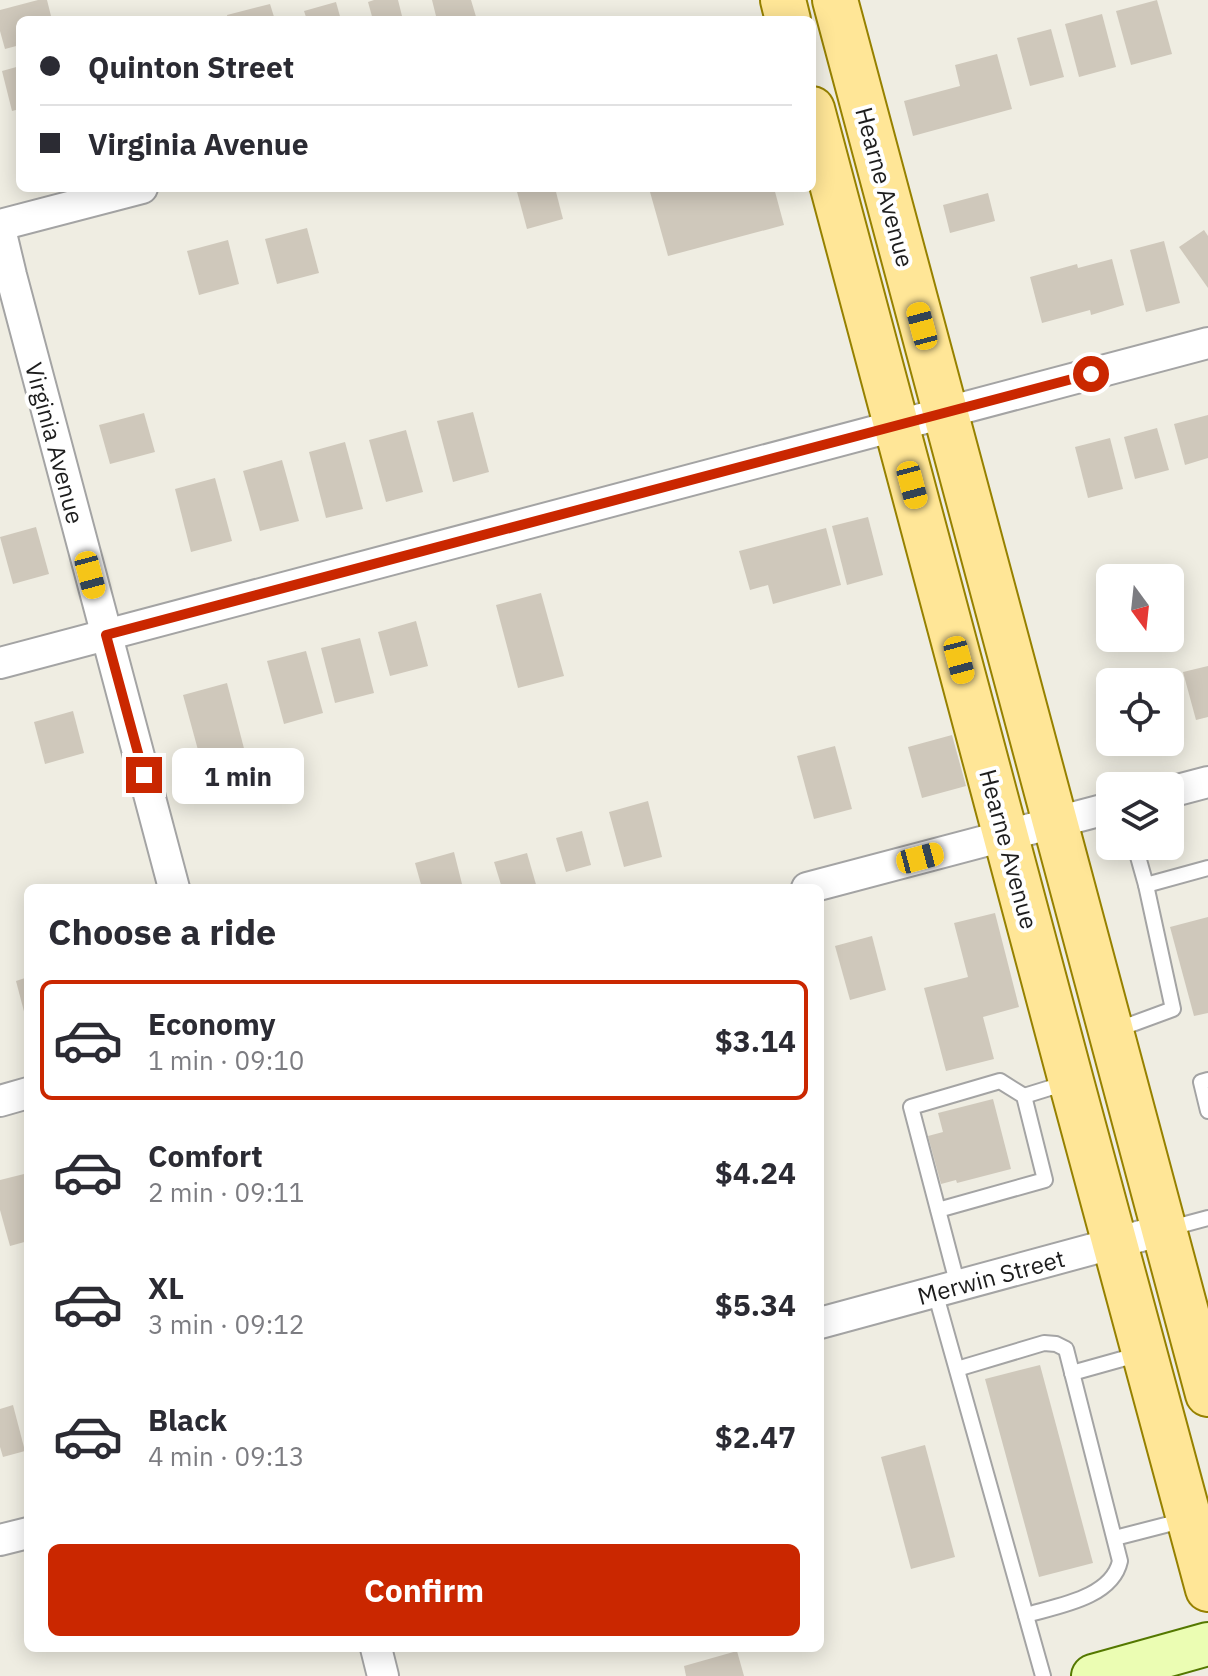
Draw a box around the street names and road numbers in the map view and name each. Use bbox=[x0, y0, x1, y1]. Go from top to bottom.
street label: Hearne Avenue bbox=[848, 103, 922, 271]
street label: Virginia Avenue bbox=[18, 359, 92, 527]
street label: Hearne Avenue bbox=[972, 765, 1046, 933]
street label: Merwin Street bbox=[914, 1242, 1068, 1312]

